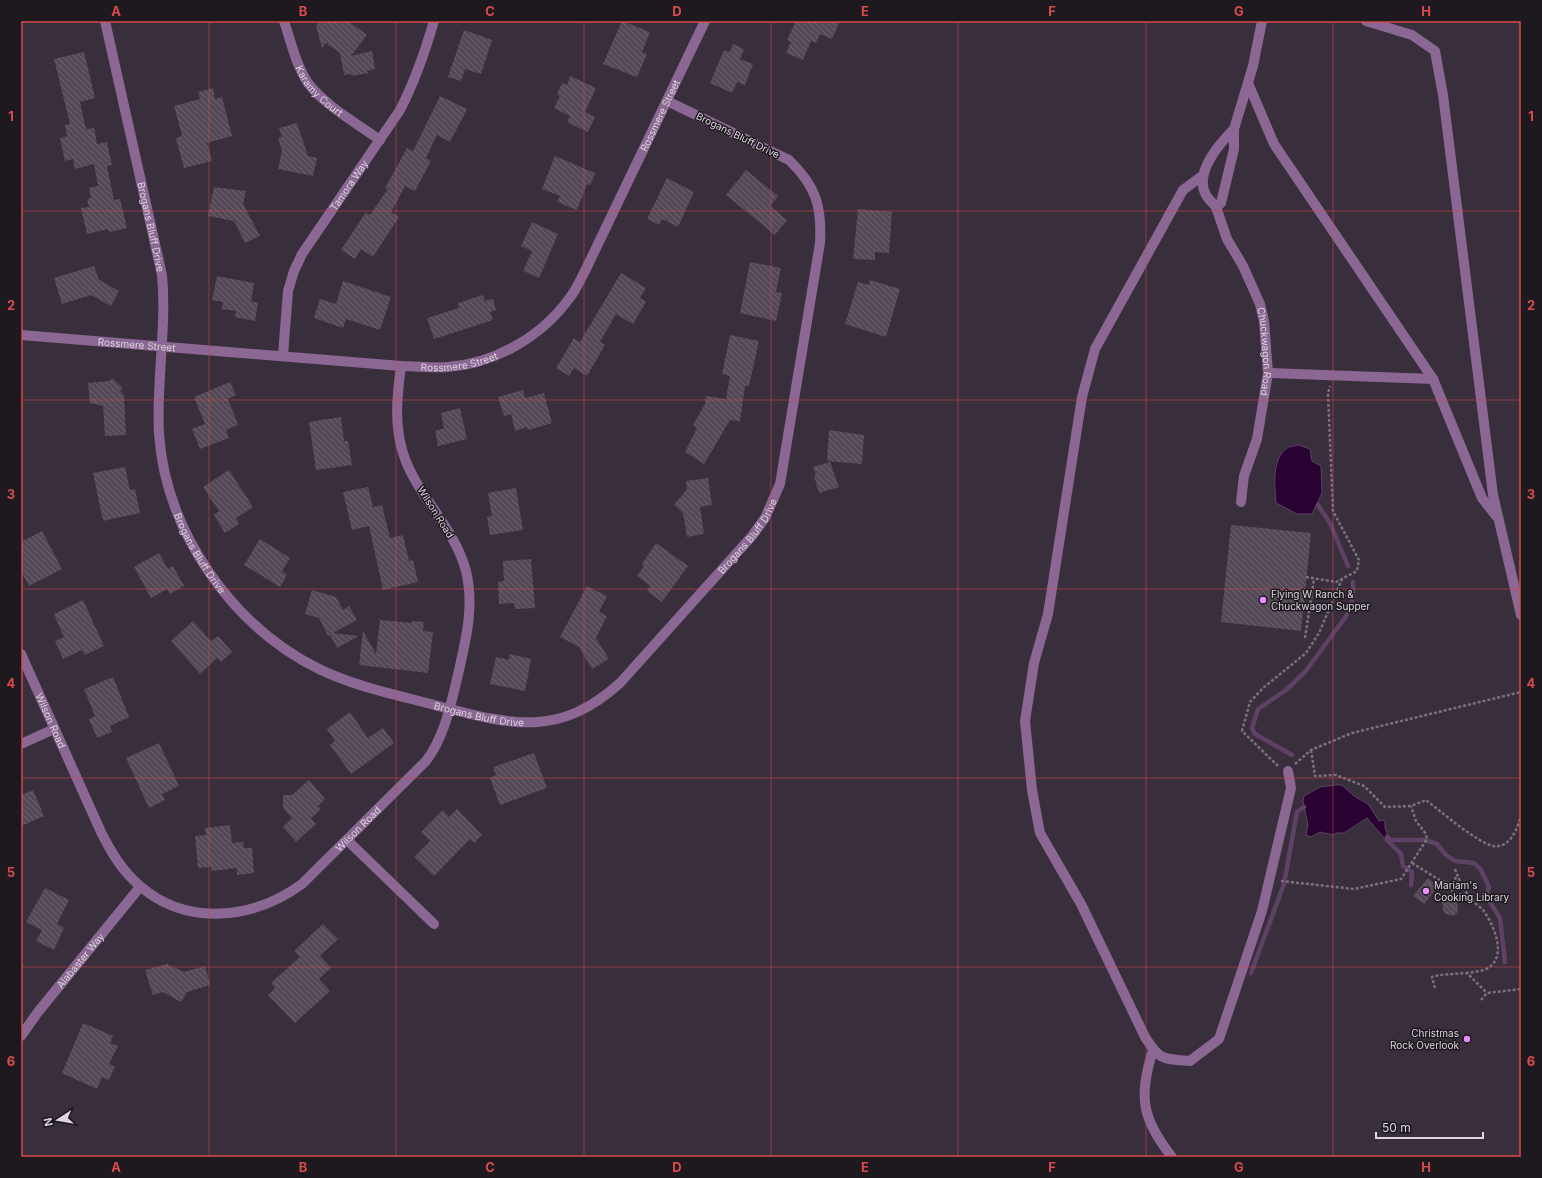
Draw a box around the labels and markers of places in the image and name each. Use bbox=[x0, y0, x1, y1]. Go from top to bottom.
place label: Flying W Ranch & Chuckwagon Supper bbox=[1271, 588, 1370, 612]
marker: Flying W Ranch & Chuckwagon Supper bbox=[1258, 595, 1268, 605]
place label: Mariam's Cooking Library bbox=[1434, 879, 1510, 903]
marker: Mariam's Cooking Library bbox=[1421, 886, 1431, 896]
place label: Christmas Rock Overlook bbox=[1390, 1027, 1460, 1051]
marker: Christmas Rock Overlook bbox=[1462, 1034, 1472, 1044]

